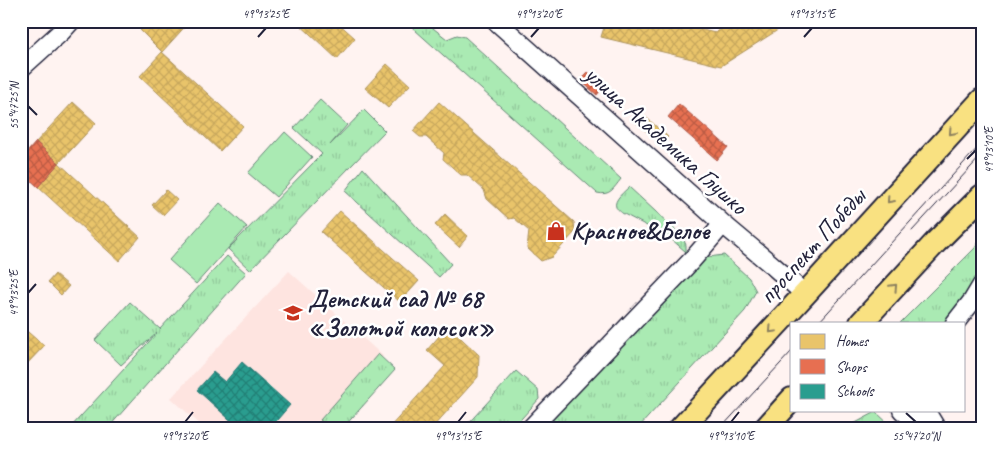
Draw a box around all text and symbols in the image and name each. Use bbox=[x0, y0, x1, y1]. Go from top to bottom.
text: 49°13'25"E bbox=[243, 6, 291, 22]
text: 49°13'20"E bbox=[516, 6, 564, 22]
text: 49°13'15"E bbox=[789, 6, 837, 22]
street label: улица Академика Глушко bbox=[576, 57, 755, 222]
text: 55°47'25"N bbox=[6, 81, 22, 130]
text: 49°13'10"E bbox=[981, 125, 997, 173]
one-way arrow bbox=[949, 126, 958, 135]
street label: проспект Победы bbox=[751, 180, 874, 311]
one-way arrow bbox=[887, 195, 896, 204]
place label: Красное&Белое bbox=[571, 215, 711, 247]
shop icon: Красное&Белое bbox=[545, 220, 567, 242]
text: 49°13'25"E bbox=[6, 268, 22, 316]
place label: Детский сад № 68 «Золотой колосок» bbox=[308, 283, 494, 344]
one-way arrow bbox=[888, 284, 897, 293]
school or university icon: Детский сад № 68 «Золотой колосок» bbox=[282, 302, 304, 324]
legend bbox=[790, 322, 966, 412]
one-way arrow bbox=[769, 325, 778, 334]
text: Homes bbox=[836, 332, 870, 351]
text: Shops bbox=[836, 358, 869, 377]
text: Schools bbox=[836, 382, 875, 401]
text: 49°13'20"E bbox=[162, 428, 210, 444]
text: 49°13'15"E bbox=[435, 428, 483, 444]
text: 49°13'10"E bbox=[708, 428, 756, 444]
text: 55°47'20"N bbox=[892, 428, 941, 444]

